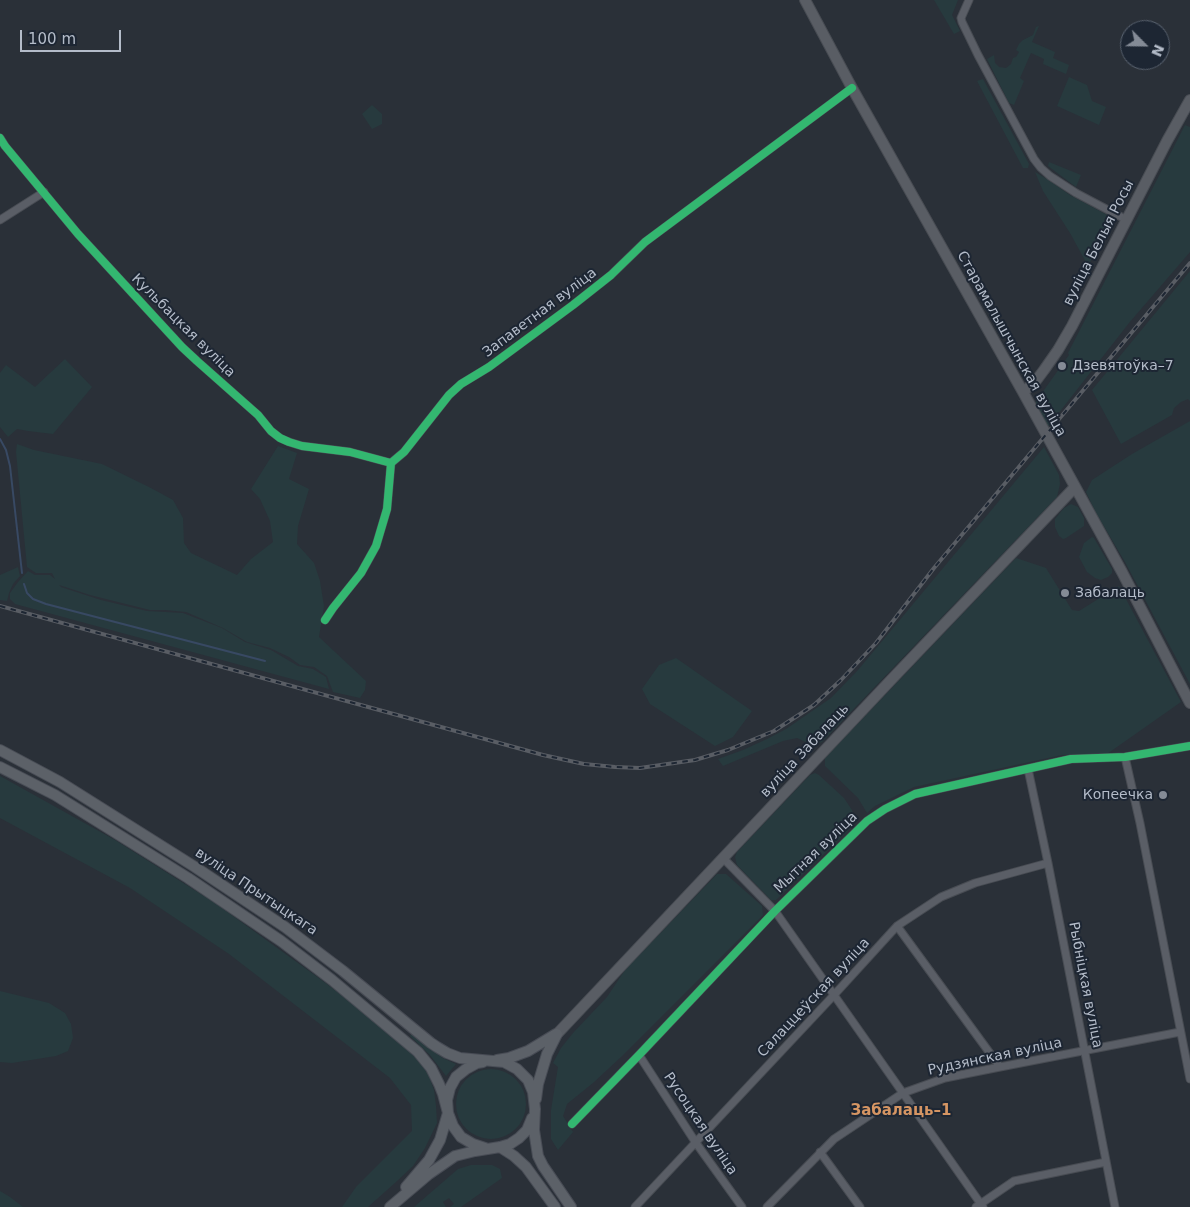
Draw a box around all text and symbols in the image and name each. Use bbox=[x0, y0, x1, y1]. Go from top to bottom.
scale bar bbox=[22, 20, 124, 52]
north arrow bbox=[1120, 20, 1170, 70]
text: 100 m bbox=[28, 30, 76, 48]
text: N bbox=[1148, 42, 1168, 59]
street label: вуліца Белыя Росы bbox=[1060, 177, 1138, 309]
street label: Старамалышчынская вуліца bbox=[953, 248, 1069, 440]
street label: Запаветная вуліца bbox=[480, 265, 600, 361]
street label: Кульбацкая вуліца bbox=[128, 271, 238, 381]
place label: Дзевятоўка–7 bbox=[1072, 358, 1174, 374]
marker: Дзевятоўка–7 bbox=[1056, 360, 1068, 372]
place label: Забалаць bbox=[1075, 585, 1145, 601]
marker: Забалаць bbox=[1059, 587, 1071, 599]
street label: вуліца Забалаць bbox=[757, 701, 853, 801]
place label: Копеечка bbox=[1083, 787, 1153, 803]
marker: Копеечка bbox=[1157, 789, 1169, 801]
street label: Мытная вуліца bbox=[771, 809, 861, 897]
street label: вуліца Прытыцкага bbox=[192, 845, 320, 939]
street label: Рыбніцкая вуліца bbox=[1065, 921, 1105, 1049]
street label: Салаццеўская вуліца bbox=[754, 935, 874, 1061]
street label: Рудзянская вуліца bbox=[926, 1035, 1064, 1079]
street label: Русоцкая вуліца bbox=[660, 1070, 740, 1178]
district label: Забалаць–1 bbox=[850, 1102, 952, 1120]

